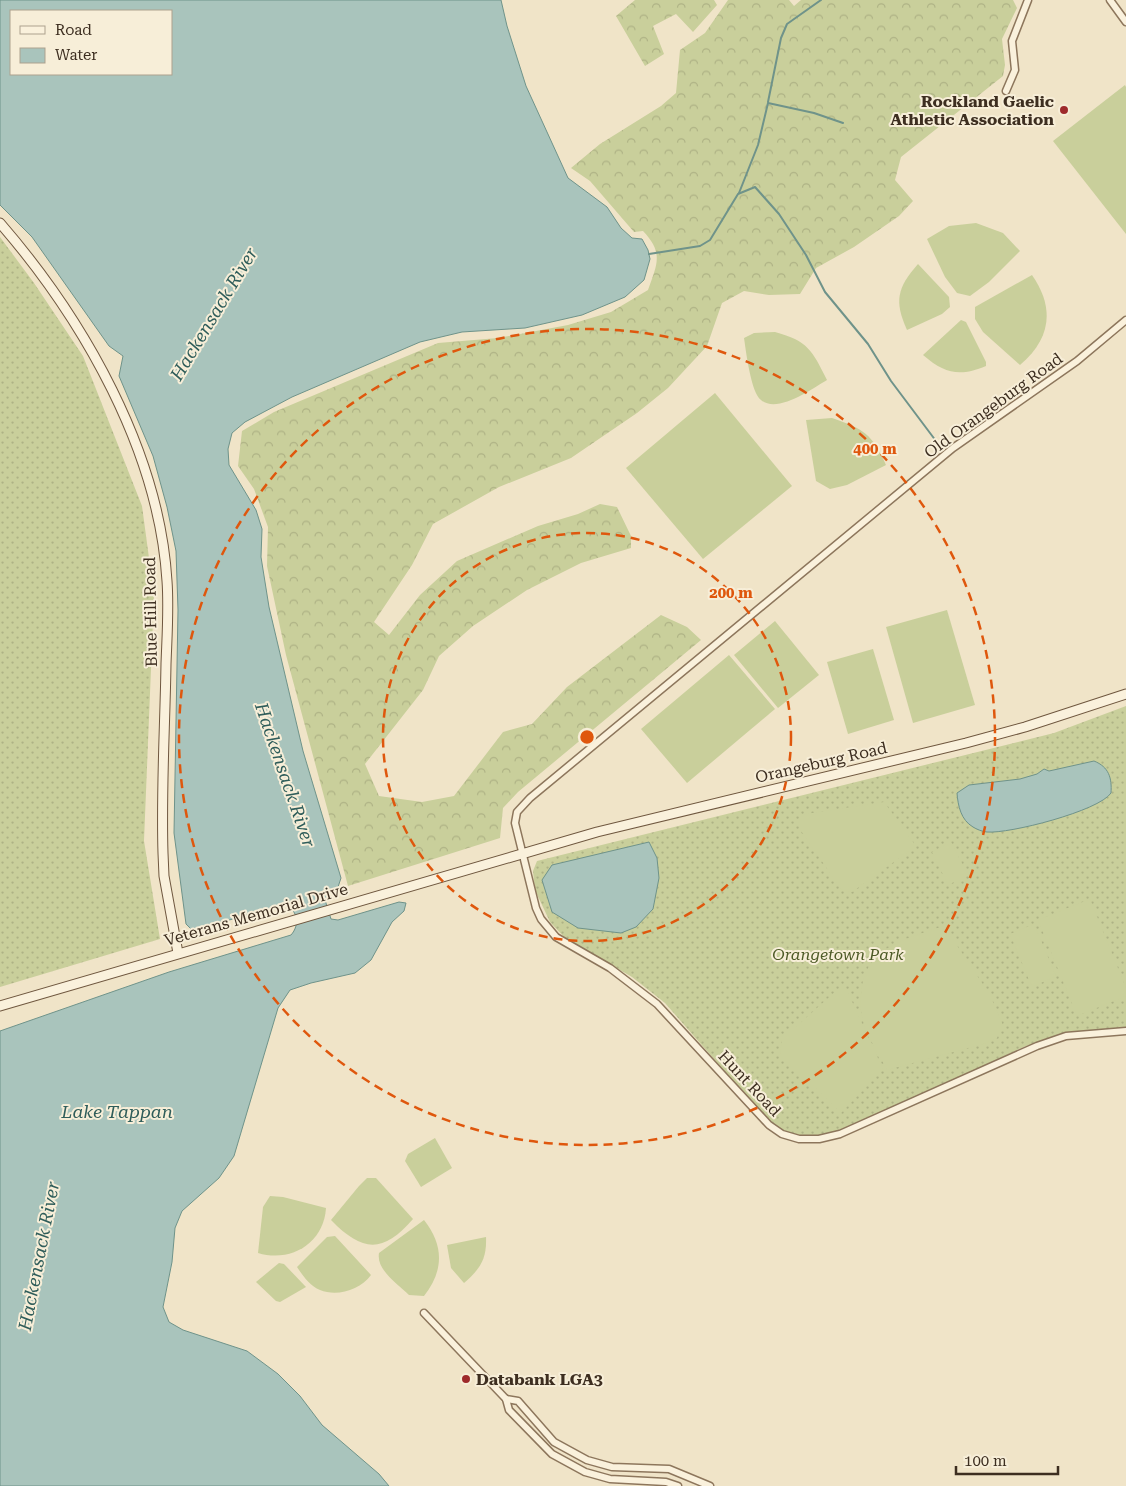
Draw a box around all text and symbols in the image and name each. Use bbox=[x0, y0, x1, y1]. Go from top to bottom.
legend bbox=[10, 10, 172, 75]
text: Road bbox=[55, 21, 92, 39]
text: Water bbox=[55, 46, 97, 64]
place label: Rockland Gaelic Athletic Association bbox=[890, 92, 1054, 129]
marker: Rockland Gaelic Athletic Association bbox=[1058, 104, 1070, 116]
water label: Hackensack River bbox=[165, 243, 262, 385]
street label: Old Orangeburg Road bbox=[920, 349, 1066, 462]
text: 400 m bbox=[853, 440, 897, 458]
street label: Blue Hill Road bbox=[140, 557, 161, 667]
text: 200 m bbox=[709, 584, 753, 602]
water label: Hackensack River bbox=[251, 699, 320, 850]
centre of rings bbox=[578, 728, 596, 746]
street label: Orangeburg Road bbox=[753, 738, 889, 787]
street label: Veterans Memorial Drive bbox=[162, 879, 350, 950]
park label: Orangetown Park bbox=[772, 945, 904, 964]
street label: Hunt Road bbox=[714, 1047, 785, 1120]
water label: Lake Tappan bbox=[60, 1101, 173, 1122]
water label: Hackensack River bbox=[14, 1179, 63, 1333]
place label: Databank LGA3 bbox=[476, 1370, 603, 1389]
marker: Databank LGA3 bbox=[460, 1373, 472, 1385]
scale bar bbox=[956, 1444, 1058, 1476]
text: 100 m bbox=[964, 1452, 1007, 1470]

